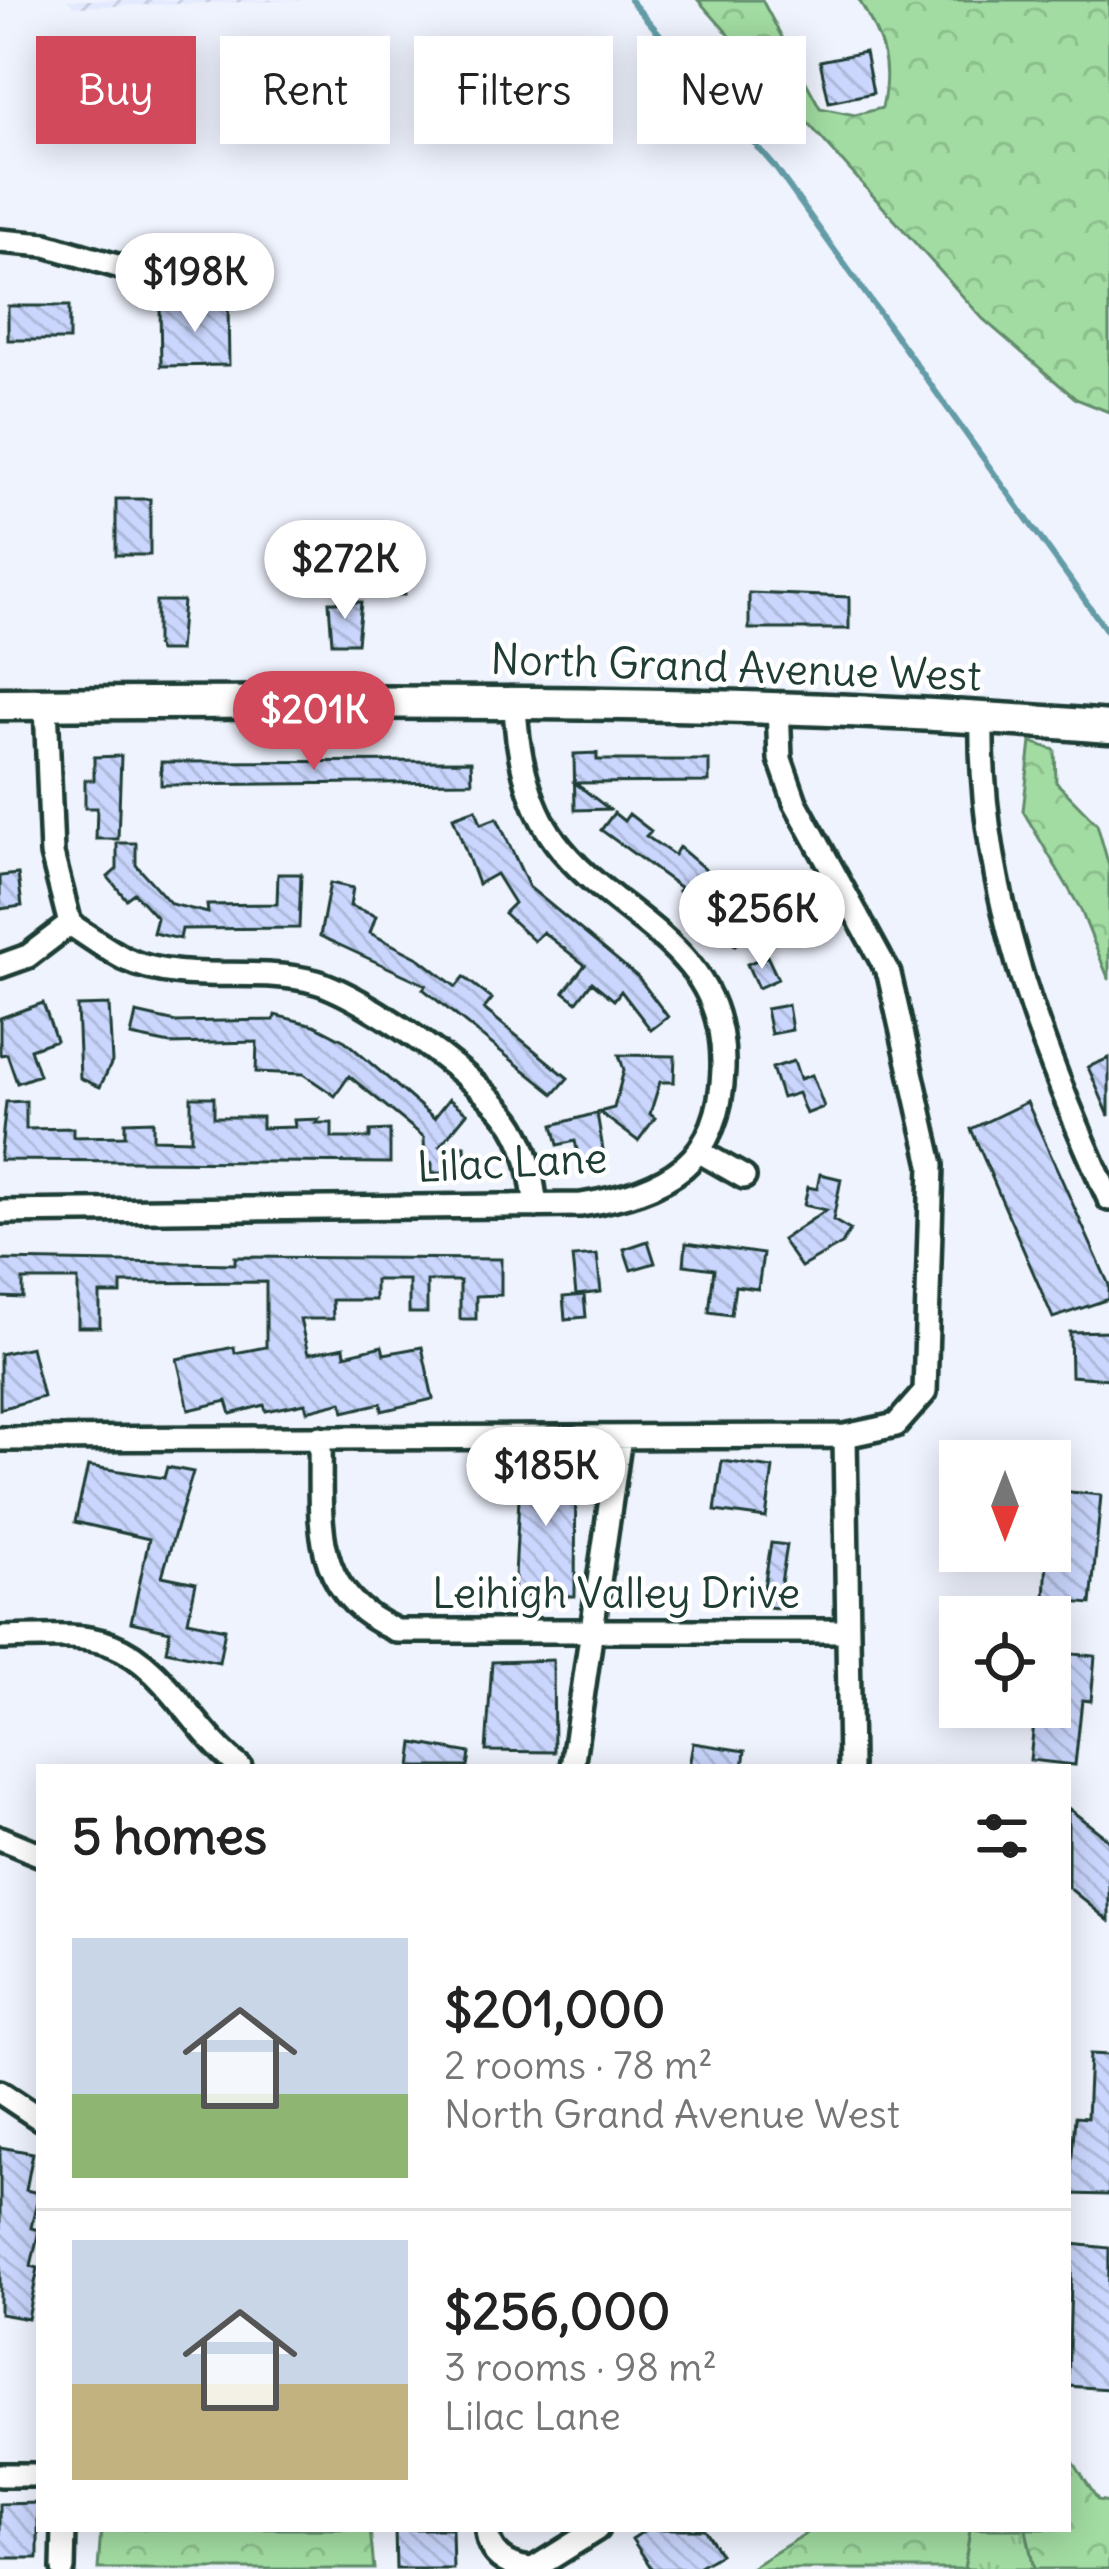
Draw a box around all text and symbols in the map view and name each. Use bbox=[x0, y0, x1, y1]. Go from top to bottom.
chip: Buy bbox=[36, 36, 196, 144]
chip: Rent bbox=[220, 36, 390, 144]
chip: Filters bbox=[414, 36, 613, 144]
chip: New bbox=[637, 36, 806, 144]
pin: $198K bbox=[111, 233, 279, 335]
text: $198K bbox=[142, 247, 248, 296]
pin: $272K bbox=[261, 520, 429, 622]
text: $272K bbox=[291, 534, 399, 583]
street label: North Grand Avenue West bbox=[490, 632, 982, 702]
pin: $201K bbox=[230, 671, 398, 773]
text: $201K bbox=[260, 685, 368, 734]
pin: $256K bbox=[678, 870, 846, 972]
text: $256K bbox=[706, 884, 818, 933]
street label: Lilac Lane bbox=[416, 1131, 608, 1193]
pin: $185K bbox=[462, 1427, 630, 1529]
north arrow bbox=[939, 1440, 1071, 1572]
map controls bbox=[939, 1440, 1071, 1728]
text: $185K bbox=[493, 1441, 599, 1490]
street label: Leihigh Valley Drive bbox=[432, 1567, 800, 1619]
button: locate bbox=[939, 1596, 1071, 1728]
icon: filters bbox=[969, 1803, 1035, 1869]
text: 5 homes bbox=[72, 1804, 267, 1868]
text: $201,000 bbox=[444, 1977, 665, 2041]
icon: home bbox=[168, 1986, 312, 2130]
text: 2 rooms · 78 m² bbox=[444, 2041, 713, 2090]
text: North Grand Avenue West bbox=[444, 2090, 900, 2139]
text: $256,000 bbox=[444, 2279, 670, 2343]
icon: home bbox=[168, 2288, 312, 2432]
text: 3 rooms · 98 m² bbox=[444, 2343, 717, 2392]
text: Lilac Lane bbox=[444, 2392, 621, 2441]

